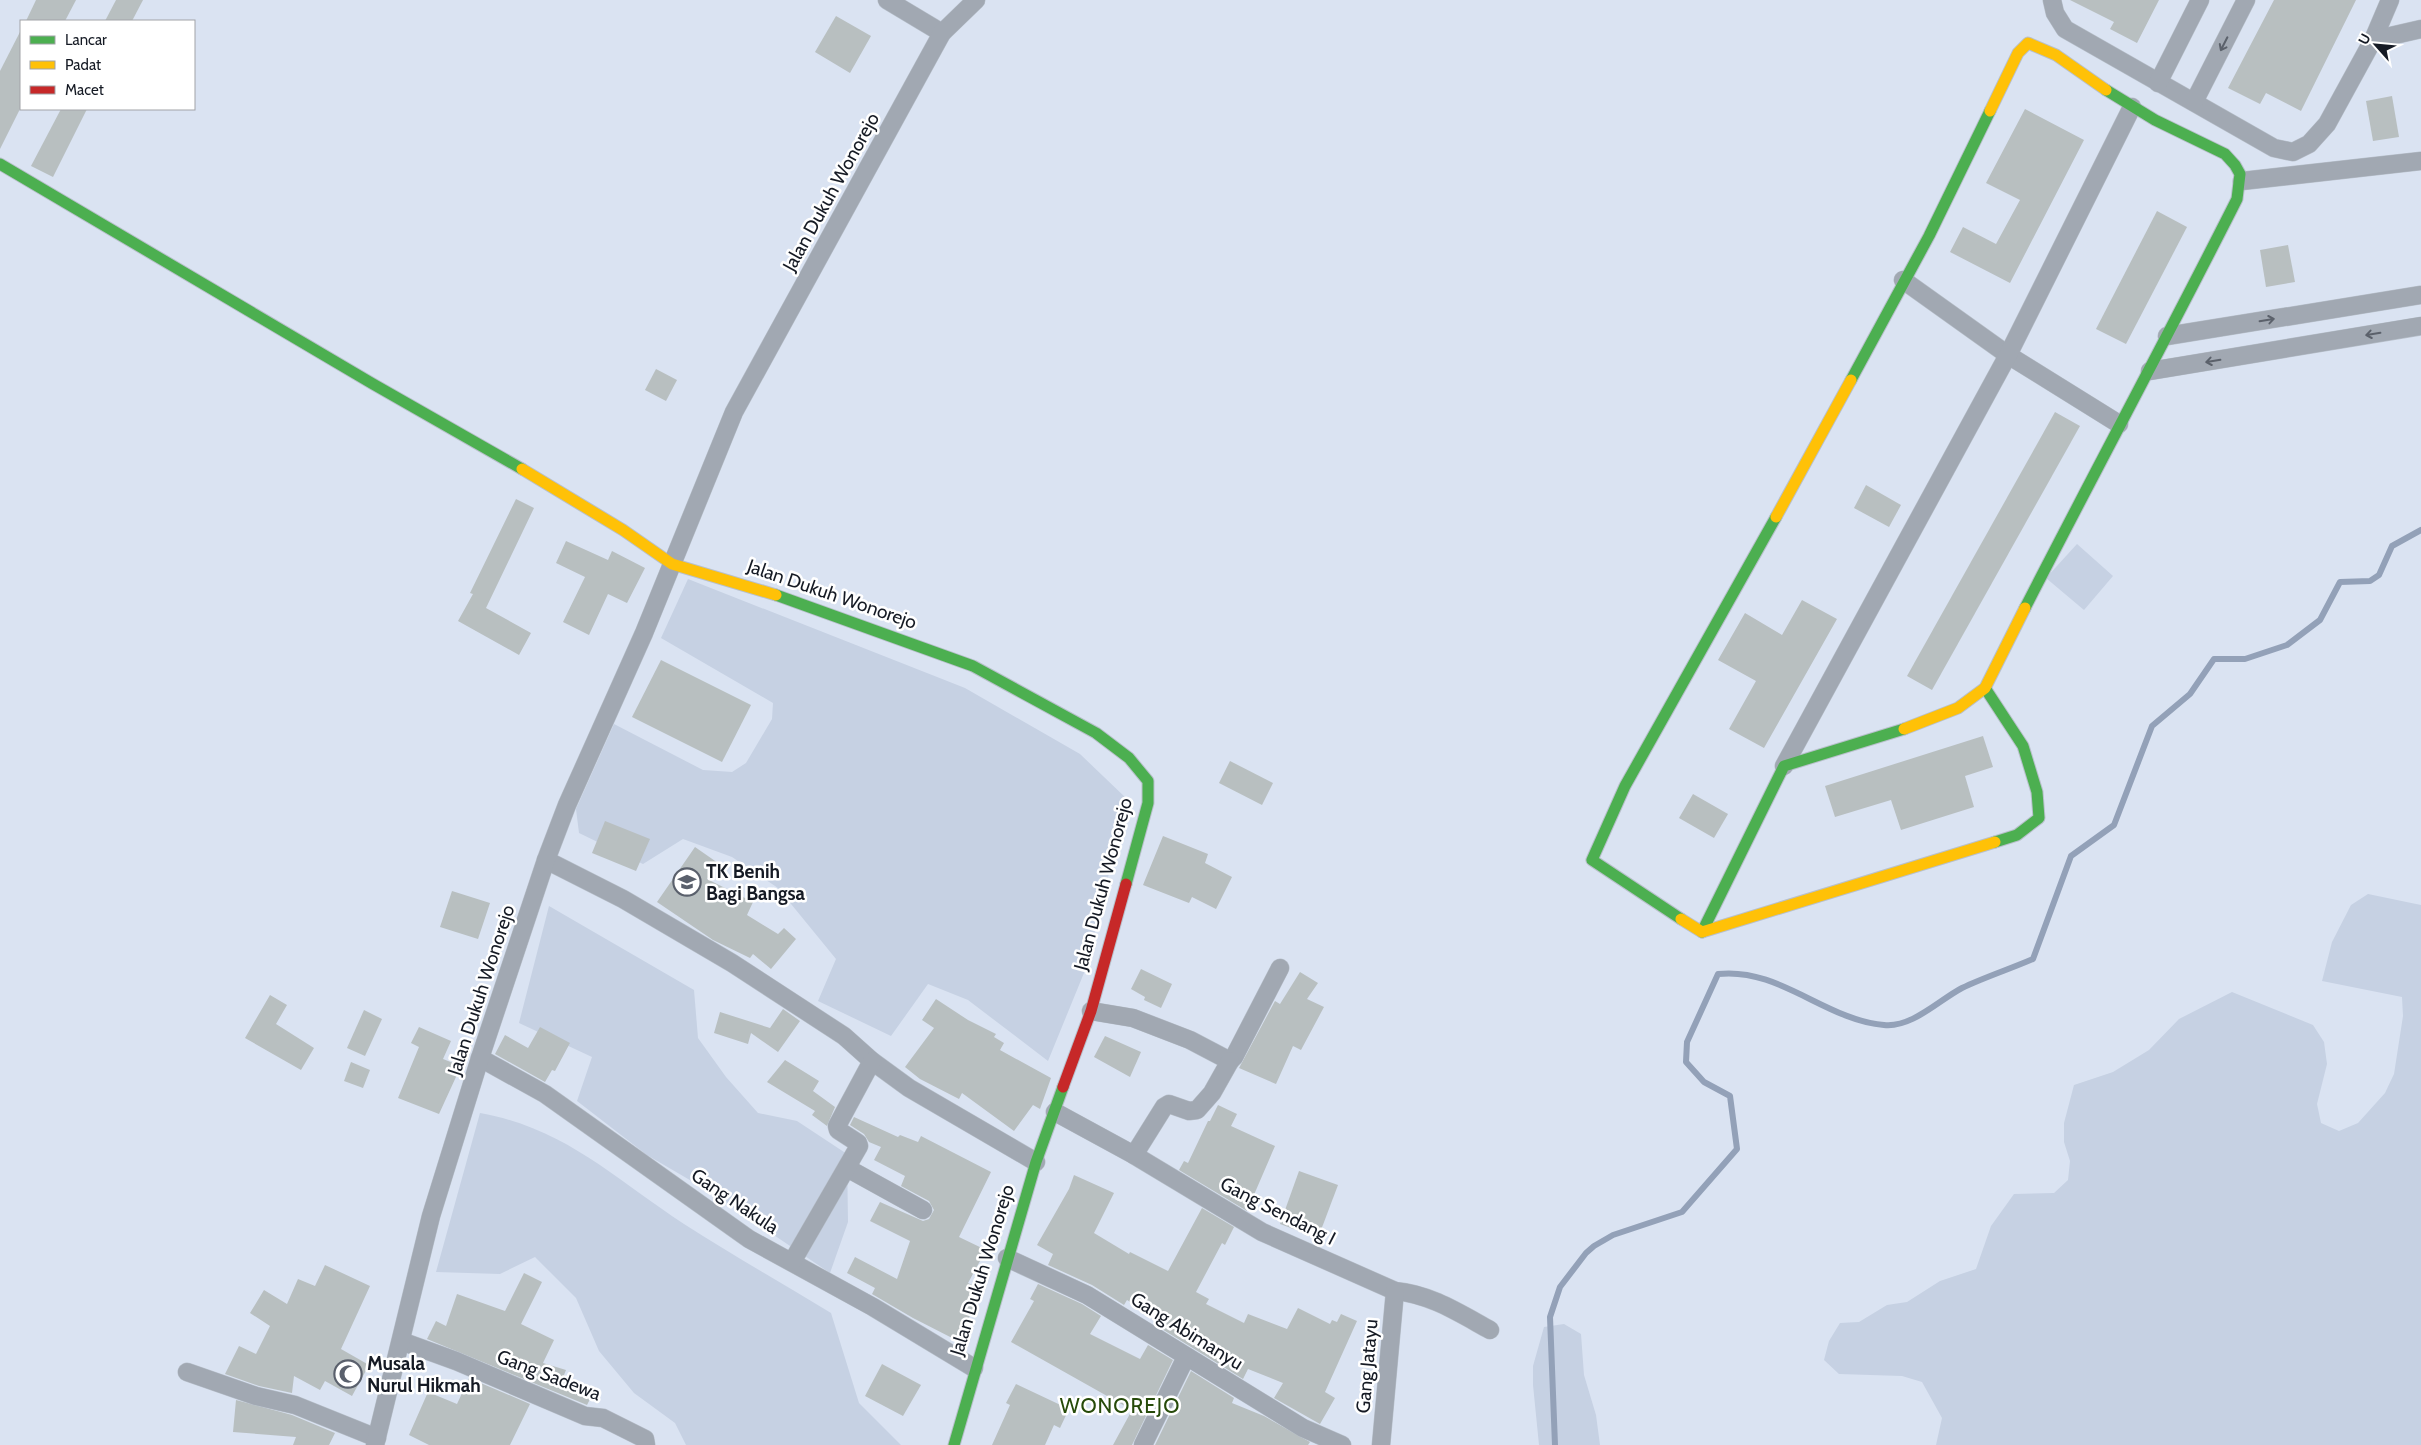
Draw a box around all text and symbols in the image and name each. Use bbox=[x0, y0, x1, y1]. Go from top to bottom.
legend bbox=[20, 20, 195, 110]
north arrow bbox=[2351, 20, 2401, 70]
text: Lancar bbox=[65, 31, 107, 49]
text: U bbox=[2354, 31, 2375, 48]
one-way arrow bbox=[2219, 36, 2229, 51]
text: Padat bbox=[65, 56, 101, 74]
text: Macet bbox=[65, 81, 104, 99]
street label: Jalan Dukuh Wonorejo bbox=[777, 109, 884, 276]
one-way arrow bbox=[2258, 315, 2274, 325]
one-way arrow bbox=[2365, 330, 2381, 340]
one-way arrow bbox=[2205, 356, 2221, 366]
street label: Jalan Dukuh Wonorejo bbox=[743, 554, 920, 634]
street label: Jalan Dukuh Wonorejo bbox=[1069, 795, 1137, 974]
place label: TK Benih Bagi Bangsa bbox=[706, 860, 806, 905]
school or university icon: TK Benih Bagi Bangsa bbox=[672, 867, 702, 897]
street label: Jalan Dukuh Wonorejo bbox=[442, 902, 519, 1079]
street label: Gang Nakula bbox=[687, 1163, 783, 1239]
street label: Gang Sendang I bbox=[1216, 1172, 1340, 1250]
street label: Jalan Dukuh Wonorejo bbox=[945, 1182, 1019, 1359]
street label: Gang Abimanyu bbox=[1127, 1287, 1247, 1375]
street label: Gang Jatayu bbox=[1351, 1318, 1383, 1414]
street label: Gang Sadewa bbox=[494, 1345, 604, 1405]
place label: Musala Nurul Hikmah bbox=[367, 1352, 481, 1397]
mosque icon: Musala Nurul Hikmah bbox=[333, 1359, 363, 1389]
district label: WONOREJO bbox=[1060, 1393, 1180, 1418]

